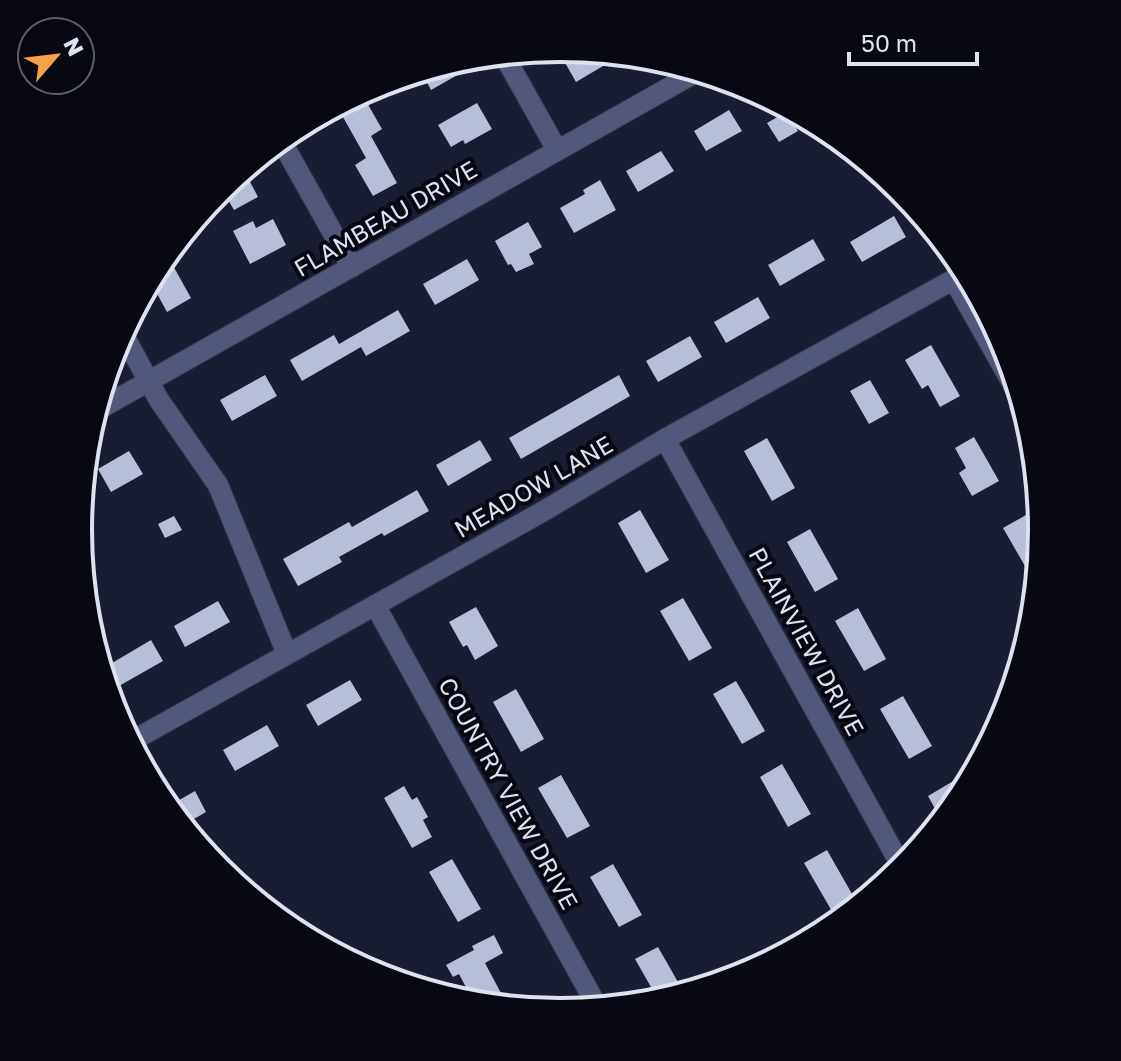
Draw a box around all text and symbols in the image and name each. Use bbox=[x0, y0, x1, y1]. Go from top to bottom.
north arrow bbox=[16, 16, 96, 96]
scale bar bbox=[849, 16, 977, 66]
text: 50 m bbox=[861, 28, 917, 57]
text: N bbox=[58, 33, 90, 60]
street label: FLAMBEAU DRIVE bbox=[288, 154, 482, 282]
street label: MEADOW LANE bbox=[449, 429, 617, 543]
street label: PLAINVIEW DRIVE bbox=[743, 542, 871, 740]
street label: COUNTRY VIEW DRIVE bbox=[433, 672, 585, 914]

